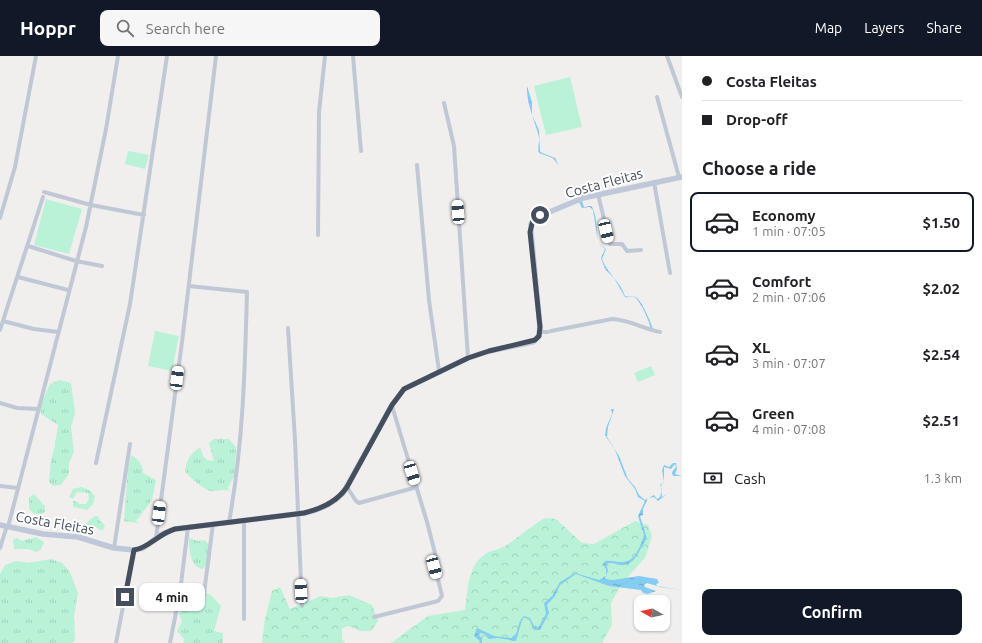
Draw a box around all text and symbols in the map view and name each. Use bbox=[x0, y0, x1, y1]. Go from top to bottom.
search box bbox=[100, 10, 380, 46]
text: Hoppr bbox=[20, 17, 76, 39]
icon: search bbox=[114, 17, 136, 39]
text: Search here bbox=[146, 20, 225, 37]
text: Map bbox=[815, 20, 842, 36]
text: Layers bbox=[864, 20, 904, 36]
text: Share bbox=[926, 20, 962, 36]
text: Costa Fleitas bbox=[726, 73, 817, 90]
text: Drop-off bbox=[726, 111, 788, 128]
text: Choose a ride bbox=[702, 158, 816, 178]
street label: Costa Fleitas bbox=[563, 165, 645, 201]
car bbox=[451, 200, 465, 224]
icon: car bbox=[704, 204, 740, 240]
route start bbox=[531, 206, 549, 224]
text: Economy bbox=[752, 207, 816, 224]
text: $1.50 bbox=[922, 214, 960, 231]
car bbox=[597, 218, 615, 244]
text: 1 min · 07:05 bbox=[752, 224, 826, 238]
icon: car bbox=[704, 270, 740, 306]
text: Comfort bbox=[752, 273, 811, 290]
text: $2.02 bbox=[922, 280, 960, 297]
text: 2 min · 07:06 bbox=[752, 290, 826, 304]
icon: car bbox=[704, 336, 740, 372]
text: XL bbox=[752, 339, 770, 356]
text: $2.54 bbox=[922, 346, 960, 363]
text: 3 min · 07:07 bbox=[752, 356, 826, 370]
car bbox=[170, 365, 184, 391]
icon: car bbox=[704, 402, 740, 438]
text: Green bbox=[752, 405, 794, 422]
text: $2.51 bbox=[922, 412, 960, 429]
text: 4 min · 07:08 bbox=[752, 422, 826, 436]
car bbox=[403, 460, 421, 486]
icon: cash bbox=[702, 467, 724, 489]
text: Cash bbox=[734, 470, 766, 487]
text: 1.3 km bbox=[923, 471, 962, 485]
car bbox=[152, 500, 166, 526]
street label: Costa Fleitas bbox=[14, 508, 96, 538]
car bbox=[425, 554, 443, 580]
car bbox=[294, 579, 308, 603]
callout: 4 min bbox=[139, 583, 205, 611]
route end bbox=[116, 588, 134, 606]
button: Confirm bbox=[702, 589, 962, 635]
text: 4 min bbox=[156, 590, 188, 604]
north arrow bbox=[634, 595, 670, 631]
map controls bbox=[634, 595, 670, 631]

